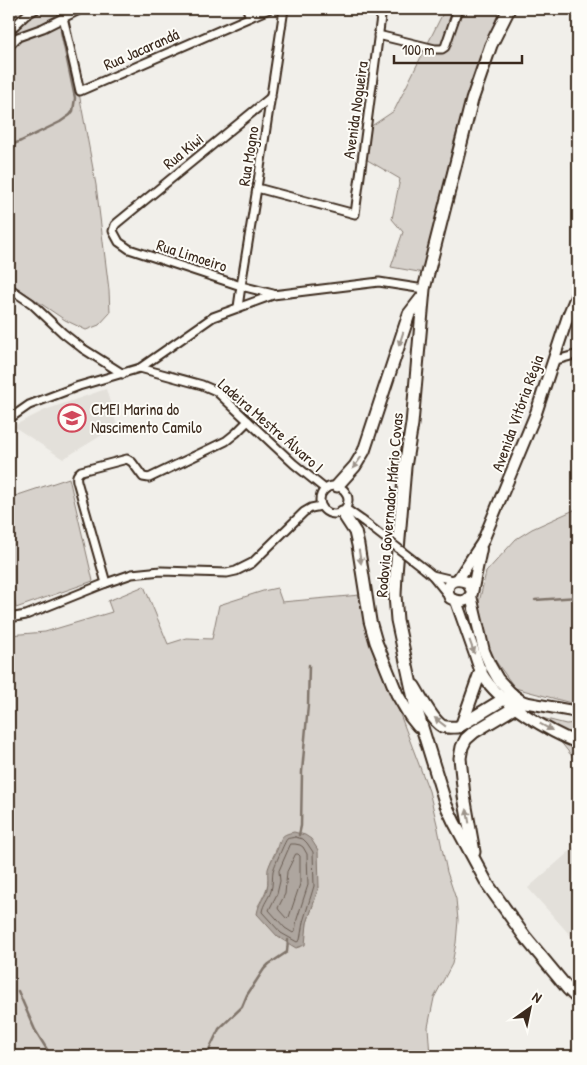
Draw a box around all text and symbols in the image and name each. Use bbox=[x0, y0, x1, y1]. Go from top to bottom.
street label: Rua Jacarandá bbox=[100, 23, 182, 75]
scale bar bbox=[394, 32, 522, 64]
text: 100 m bbox=[402, 39, 435, 60]
street label: Avenida Nogueira bbox=[337, 60, 373, 160]
street label: Rua Mogno bbox=[232, 124, 264, 188]
street label: Rua Kiwi bbox=[158, 128, 208, 174]
street label: Rua Limoeiro bbox=[154, 233, 231, 277]
one-way arrow bbox=[397, 331, 404, 346]
street label: Avenida Vitória Régia bbox=[486, 352, 548, 474]
street label: Ladeira Mestre Álvaro I bbox=[214, 373, 328, 477]
place label: CMEI Marina do Nascimento Camilo bbox=[91, 398, 203, 438]
school or university icon: CMEI Marina do Nascimento Camilo bbox=[57, 403, 87, 433]
street label: Rodovia Governador Mário Covas bbox=[370, 412, 408, 598]
one-way arrow bbox=[352, 456, 361, 469]
one-way arrow bbox=[357, 549, 365, 565]
one-way arrow bbox=[468, 640, 476, 655]
one-way arrow bbox=[433, 717, 446, 727]
one-way arrow bbox=[539, 722, 552, 731]
one-way arrow bbox=[463, 807, 471, 823]
north arrow bbox=[504, 982, 554, 1032]
text: N bbox=[529, 987, 546, 1007]

